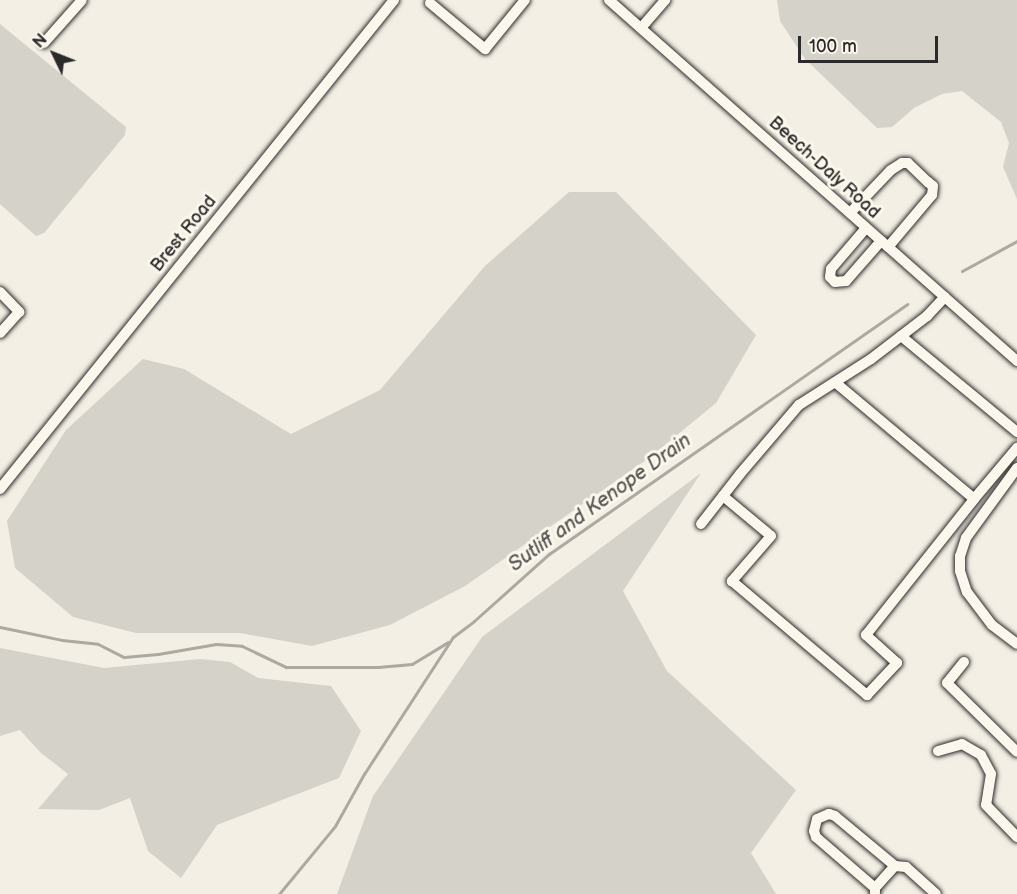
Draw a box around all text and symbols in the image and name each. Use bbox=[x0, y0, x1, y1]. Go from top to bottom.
north arrow bbox=[24, 24, 84, 84]
scale bar bbox=[801, 24, 940, 62]
text: N bbox=[29, 31, 52, 52]
text: 100 m bbox=[809, 36, 857, 57]
street label: Beech-Daly Road bbox=[763, 112, 885, 224]
street label: Brest Road bbox=[147, 191, 221, 277]
water label: Sutliff and Kenope Drain bbox=[504, 429, 696, 577]

